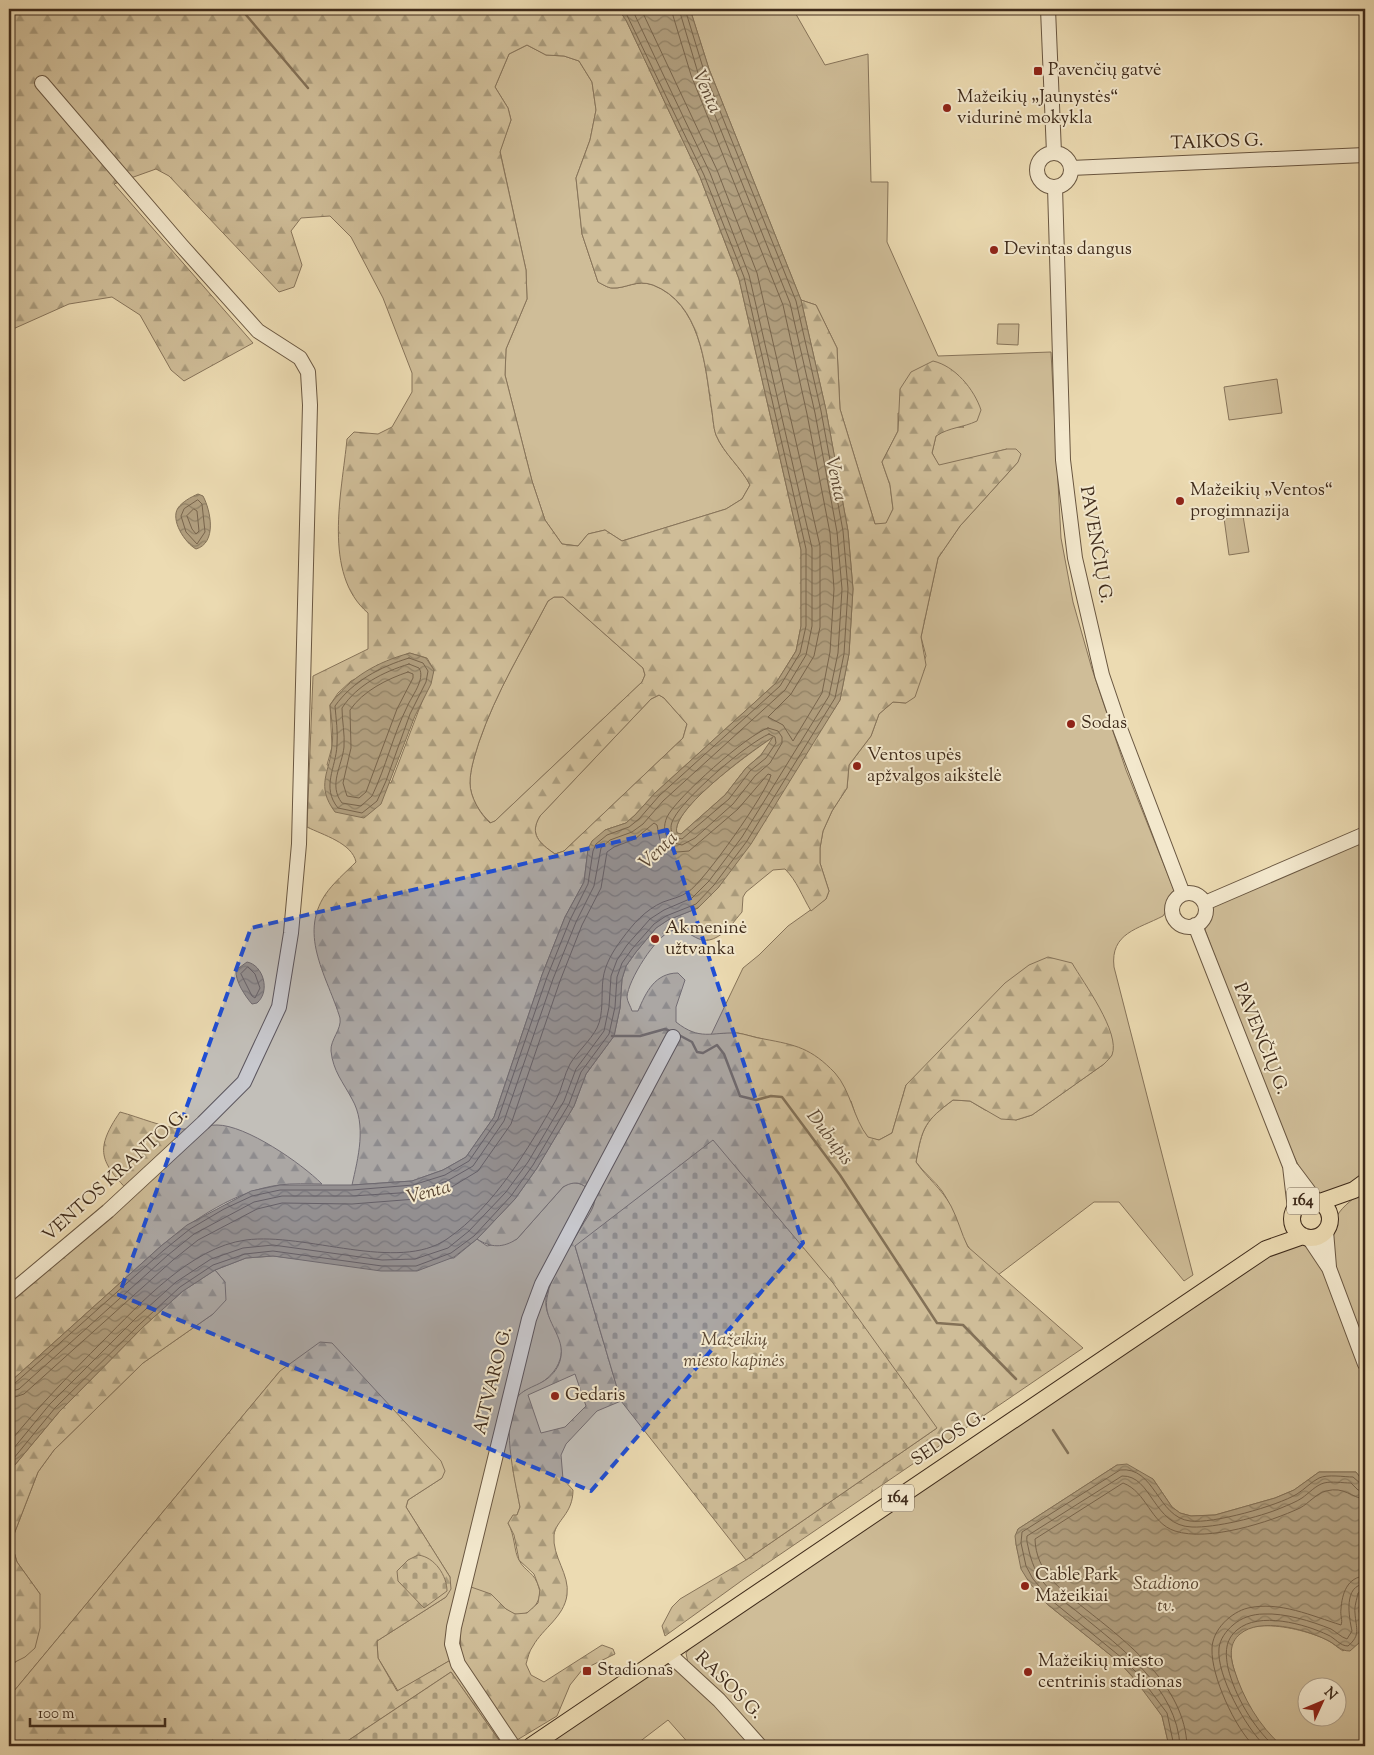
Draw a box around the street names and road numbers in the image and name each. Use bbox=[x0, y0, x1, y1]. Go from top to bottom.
street label: TAIKOS G. bbox=[1170, 128, 1264, 158]
street label: PAVENČIŲ G. bbox=[1072, 484, 1119, 606]
street label: PAVENČIŲ G. bbox=[1226, 979, 1295, 1099]
street label: VENTOS KRANTO G. bbox=[37, 1103, 195, 1249]
road number: 164 bbox=[1287, 1188, 1319, 1214]
street label: AITVARO G. bbox=[468, 1324, 520, 1438]
street label: SEDOS G. bbox=[906, 1404, 992, 1474]
road number: 164 bbox=[882, 1485, 914, 1512]
street label: RASOS G. bbox=[688, 1646, 768, 1726]

